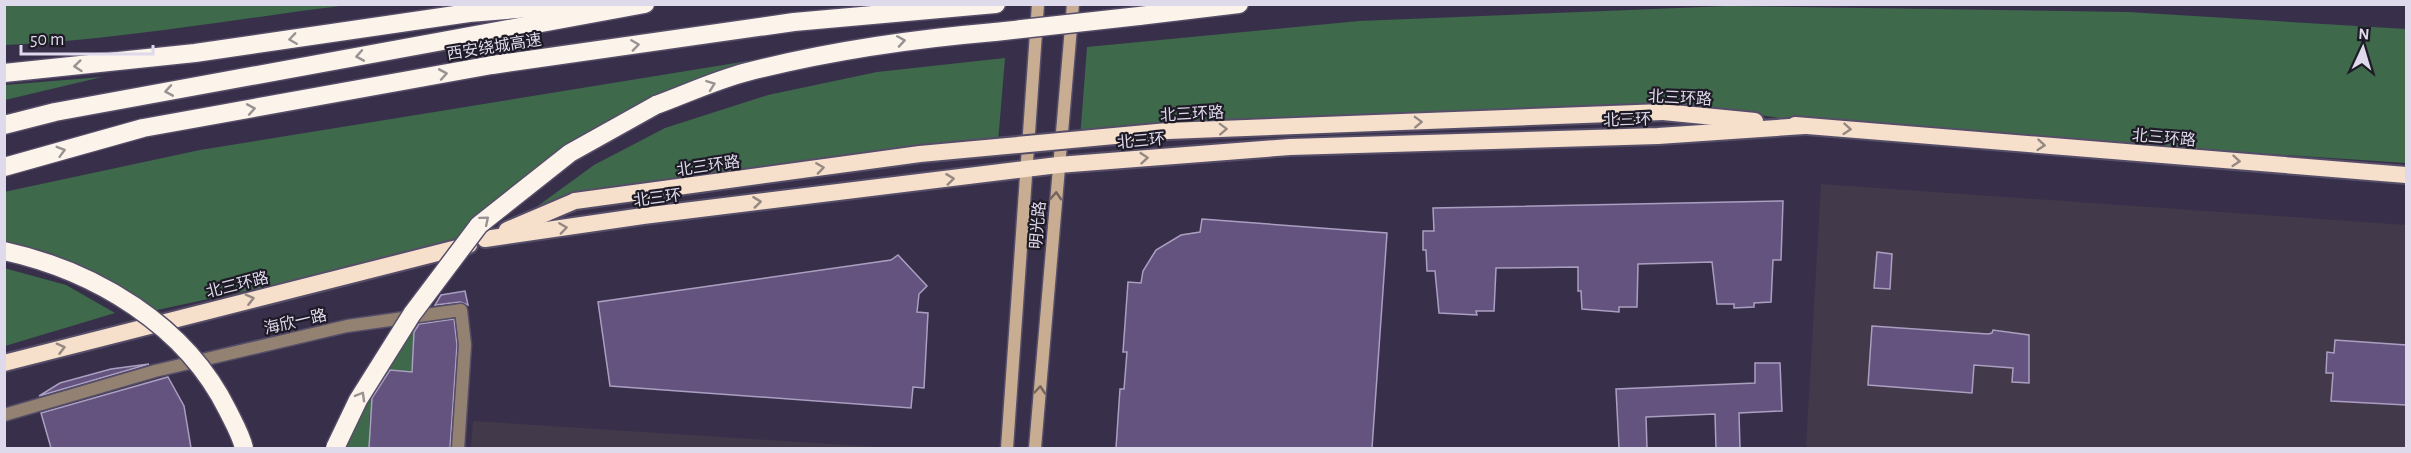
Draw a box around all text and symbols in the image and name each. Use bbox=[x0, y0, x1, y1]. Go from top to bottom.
scale bar bbox=[21, 18, 153, 56]
north arrow bbox=[2333, 18, 2393, 78]
text: N bbox=[2358, 26, 2370, 42]
text: 50 m bbox=[30, 31, 64, 49]
street label: 西安绕城高速 bbox=[445, 31, 543, 62]
one-way arrow bbox=[288, 33, 297, 45]
one-way arrow bbox=[895, 35, 905, 48]
one-way arrow bbox=[631, 39, 640, 51]
one-way arrow bbox=[356, 50, 365, 62]
one-way arrow bbox=[74, 59, 83, 72]
one-way arrow bbox=[437, 68, 447, 81]
one-way arrow bbox=[705, 79, 716, 92]
one-way arrow bbox=[164, 84, 174, 97]
street label: 北三环路 bbox=[1648, 87, 1712, 108]
one-way arrow bbox=[245, 103, 255, 116]
street label: 北三环路 bbox=[1160, 103, 1224, 124]
street label: 北三环 bbox=[1603, 110, 1651, 129]
one-way arrow bbox=[1414, 115, 1423, 128]
one-way arrow bbox=[1219, 123, 1228, 136]
one-way arrow bbox=[1842, 123, 1851, 136]
street label: 北三环路 bbox=[2131, 126, 2197, 149]
street label: 北三环 bbox=[1116, 130, 1166, 151]
one-way arrow bbox=[2037, 138, 2046, 151]
one-way arrow bbox=[56, 146, 66, 159]
one-way arrow bbox=[1139, 152, 1148, 165]
street label: 北三环路 bbox=[675, 153, 741, 178]
one-way arrow bbox=[2231, 154, 2240, 167]
one-way arrow bbox=[816, 162, 825, 174]
one-way arrow bbox=[946, 173, 955, 186]
street label: 北三环 bbox=[632, 186, 682, 209]
one-way arrow bbox=[1049, 191, 1062, 200]
one-way arrow bbox=[752, 197, 761, 209]
street label: 明光路 bbox=[1027, 200, 1048, 250]
one-way arrow bbox=[479, 216, 490, 227]
one-way arrow bbox=[559, 222, 568, 234]
street label: 北三环路 bbox=[204, 268, 270, 300]
one-way arrow bbox=[245, 294, 255, 307]
street label: 海欣一路 bbox=[262, 306, 328, 337]
one-way arrow bbox=[55, 343, 66, 355]
one-way arrow bbox=[1033, 386, 1046, 395]
one-way arrow bbox=[354, 392, 365, 402]

